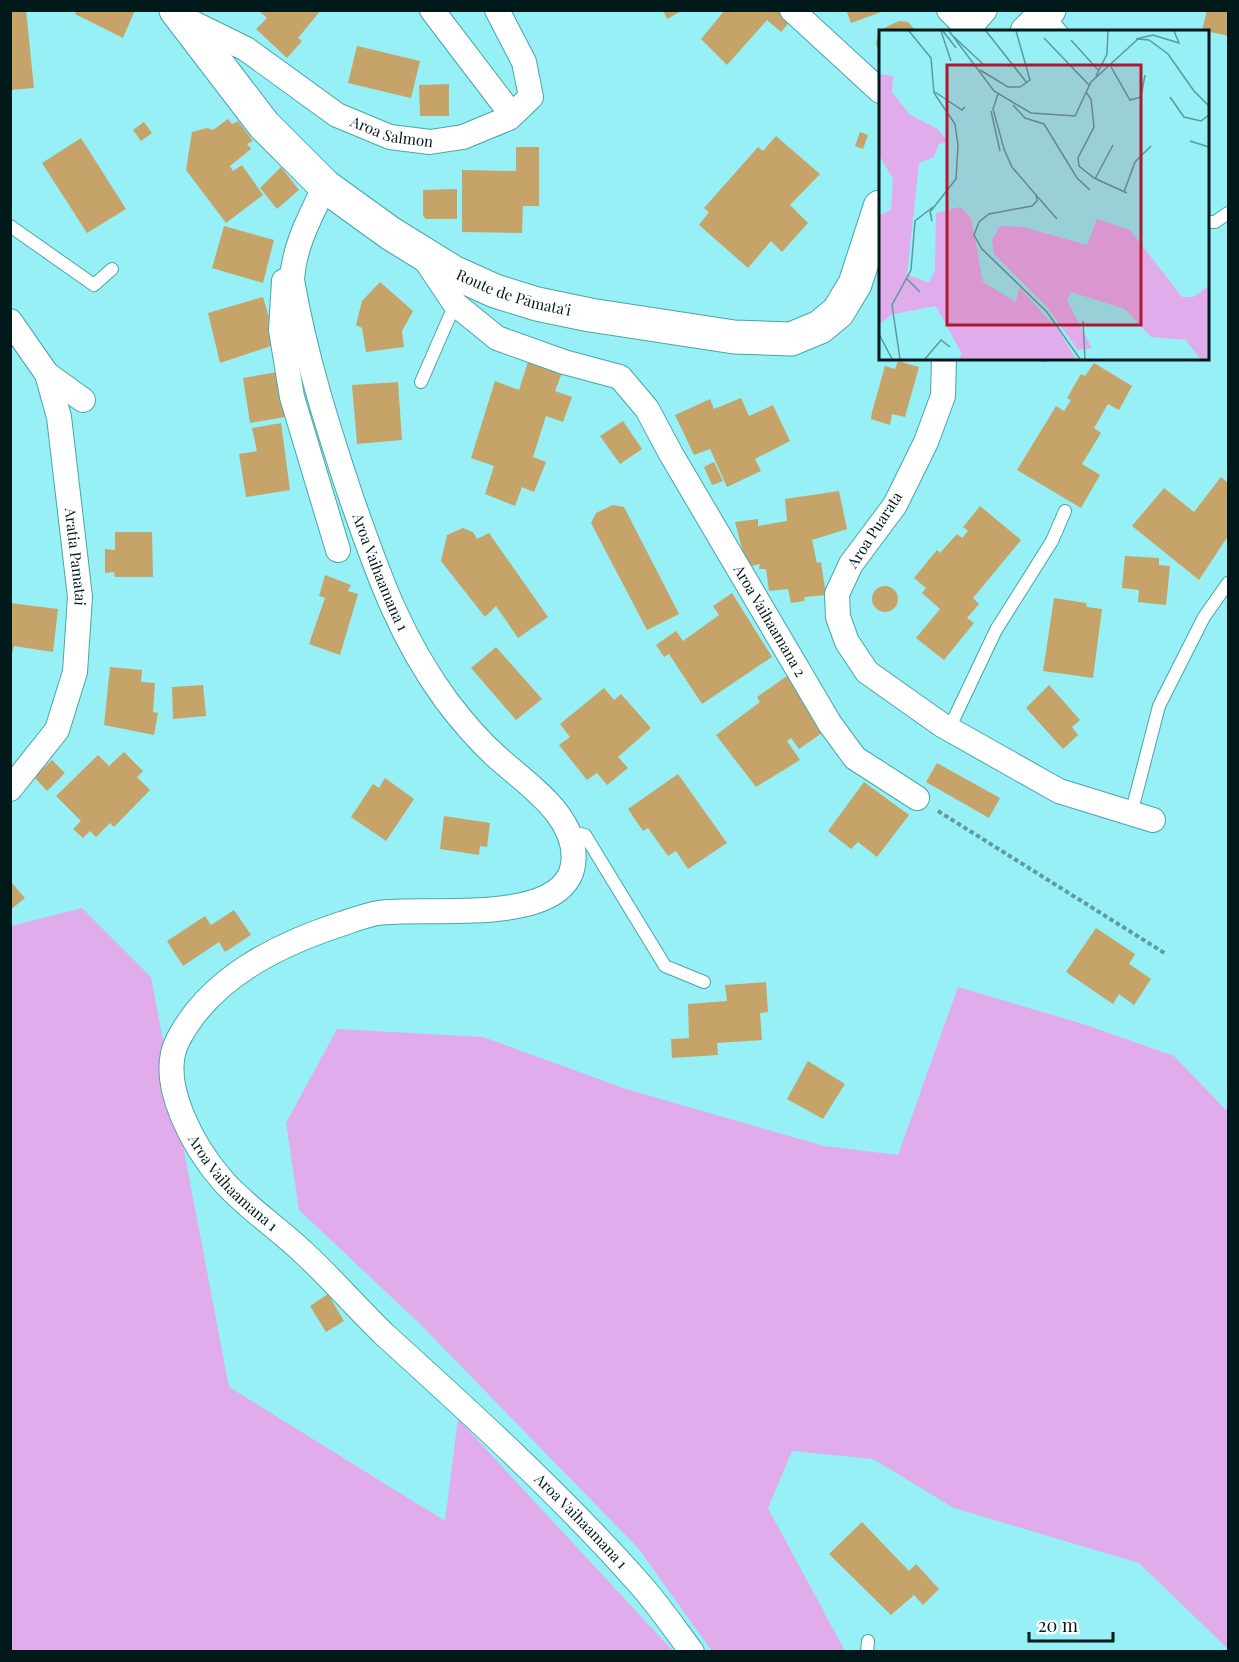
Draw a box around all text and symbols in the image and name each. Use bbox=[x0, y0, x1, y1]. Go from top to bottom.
inset map bbox=[879, 30, 1209, 360]
street label: Aroa Salmon bbox=[347, 110, 435, 151]
street label: Route de Pāmata'i bbox=[453, 264, 574, 320]
street label: Aroa Puarata bbox=[842, 487, 907, 572]
street label: Aratia Pamatai bbox=[61, 506, 91, 607]
street label: Aroa Vaihaamana 1 bbox=[348, 509, 414, 634]
street label: Aroa Vaihaamana 2 bbox=[729, 560, 811, 680]
street label: Aroa Vaihaamana 1 bbox=[184, 1130, 283, 1235]
street label: Aroa Vaihaamana 1 bbox=[530, 1468, 633, 1573]
scale bar bbox=[1029, 1605, 1113, 1643]
text: 20 m bbox=[1038, 1613, 1078, 1637]

